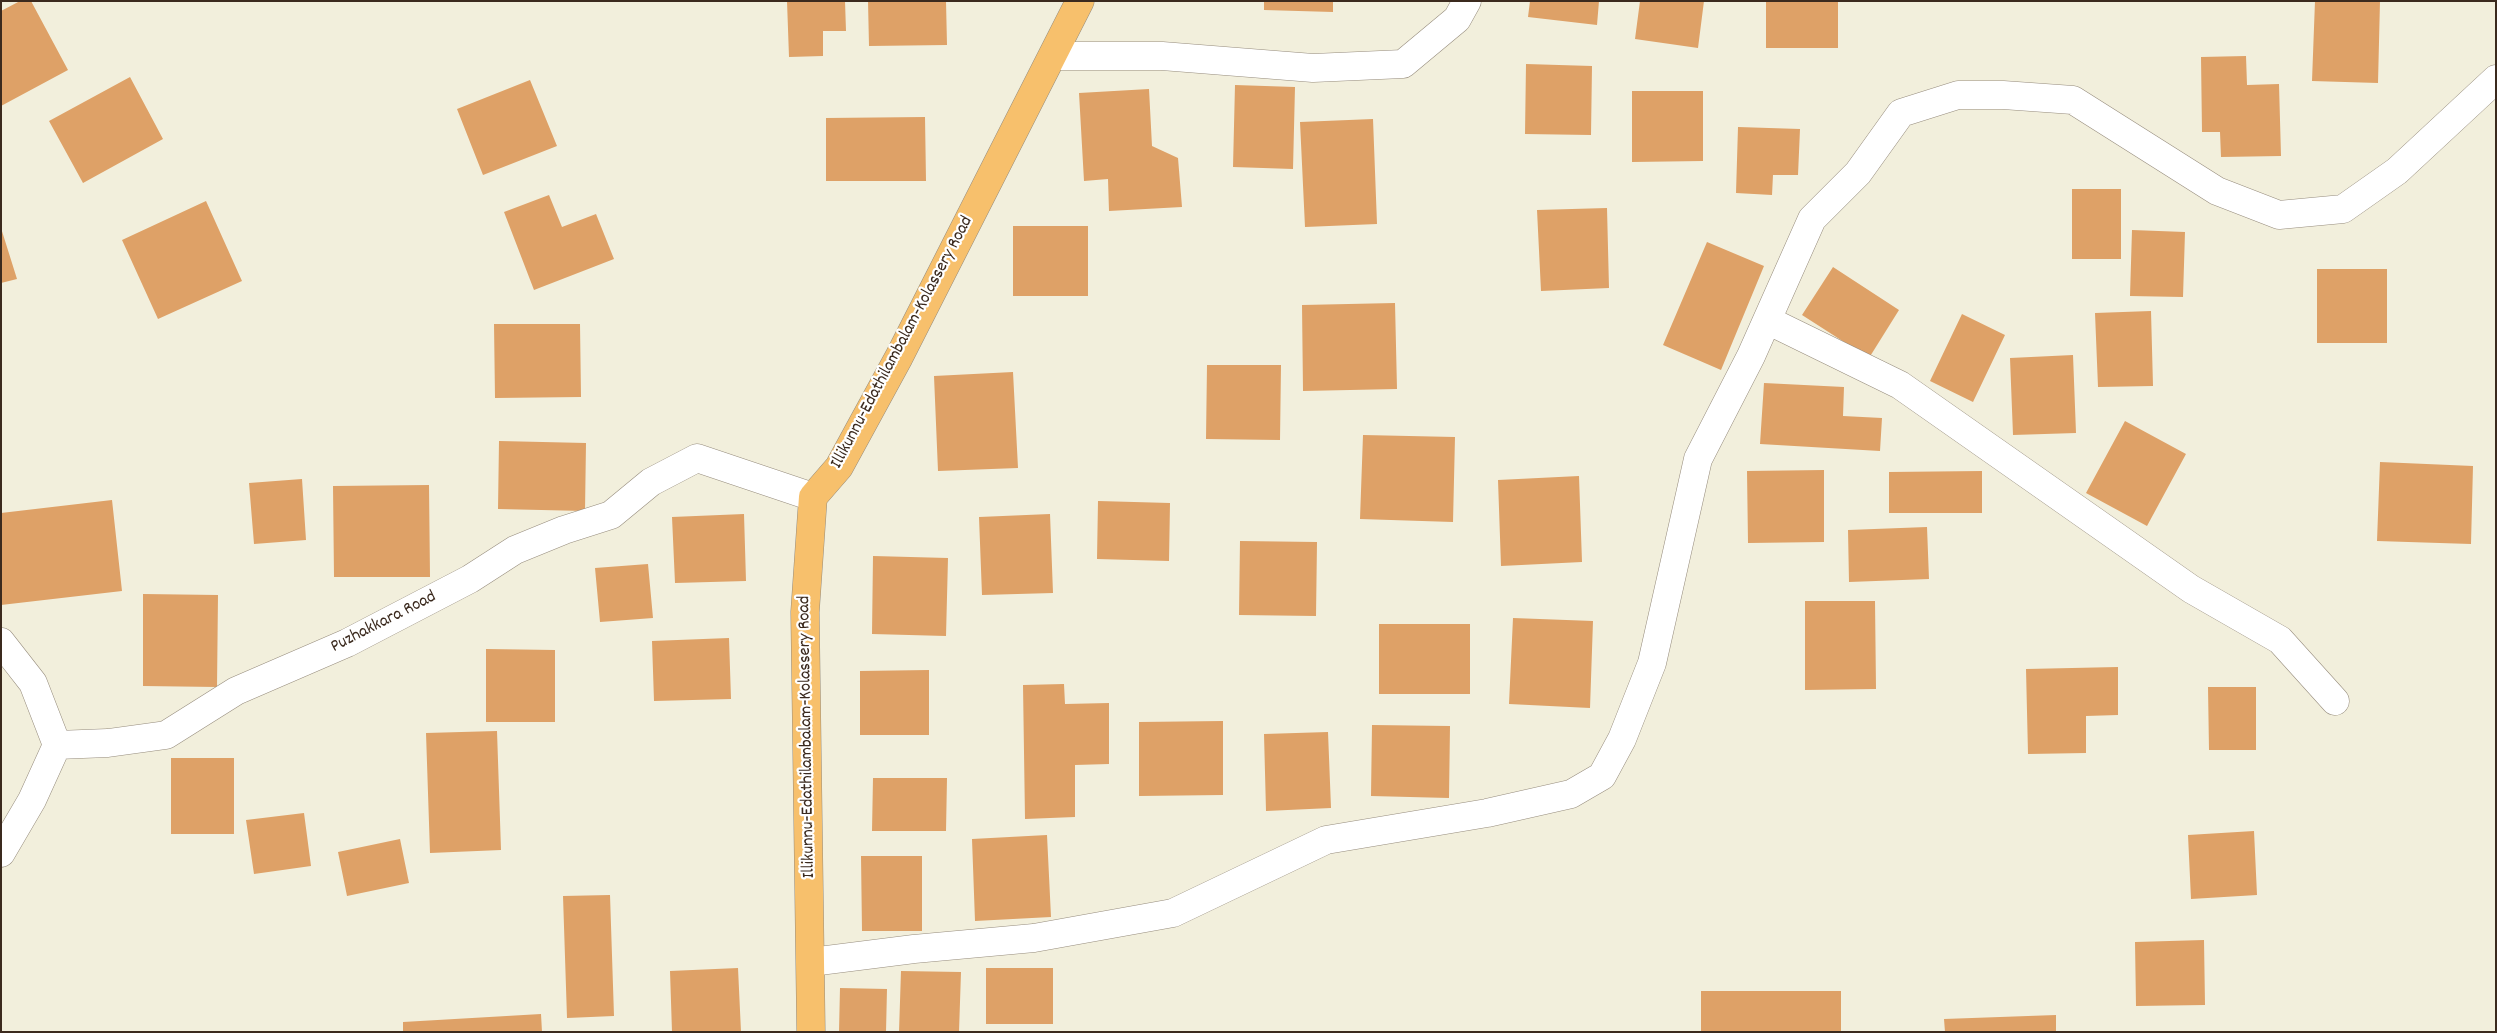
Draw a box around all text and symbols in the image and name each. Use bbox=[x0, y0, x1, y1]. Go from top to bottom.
street label: Illikunnu-Edathilambalam-Kolassery Road bbox=[827, 213, 979, 473]
street label: Puzhakkara Road bbox=[328, 587, 440, 659]
street label: Illikunnu-Edathilambalam-Kolassery Road bbox=[795, 595, 821, 879]

